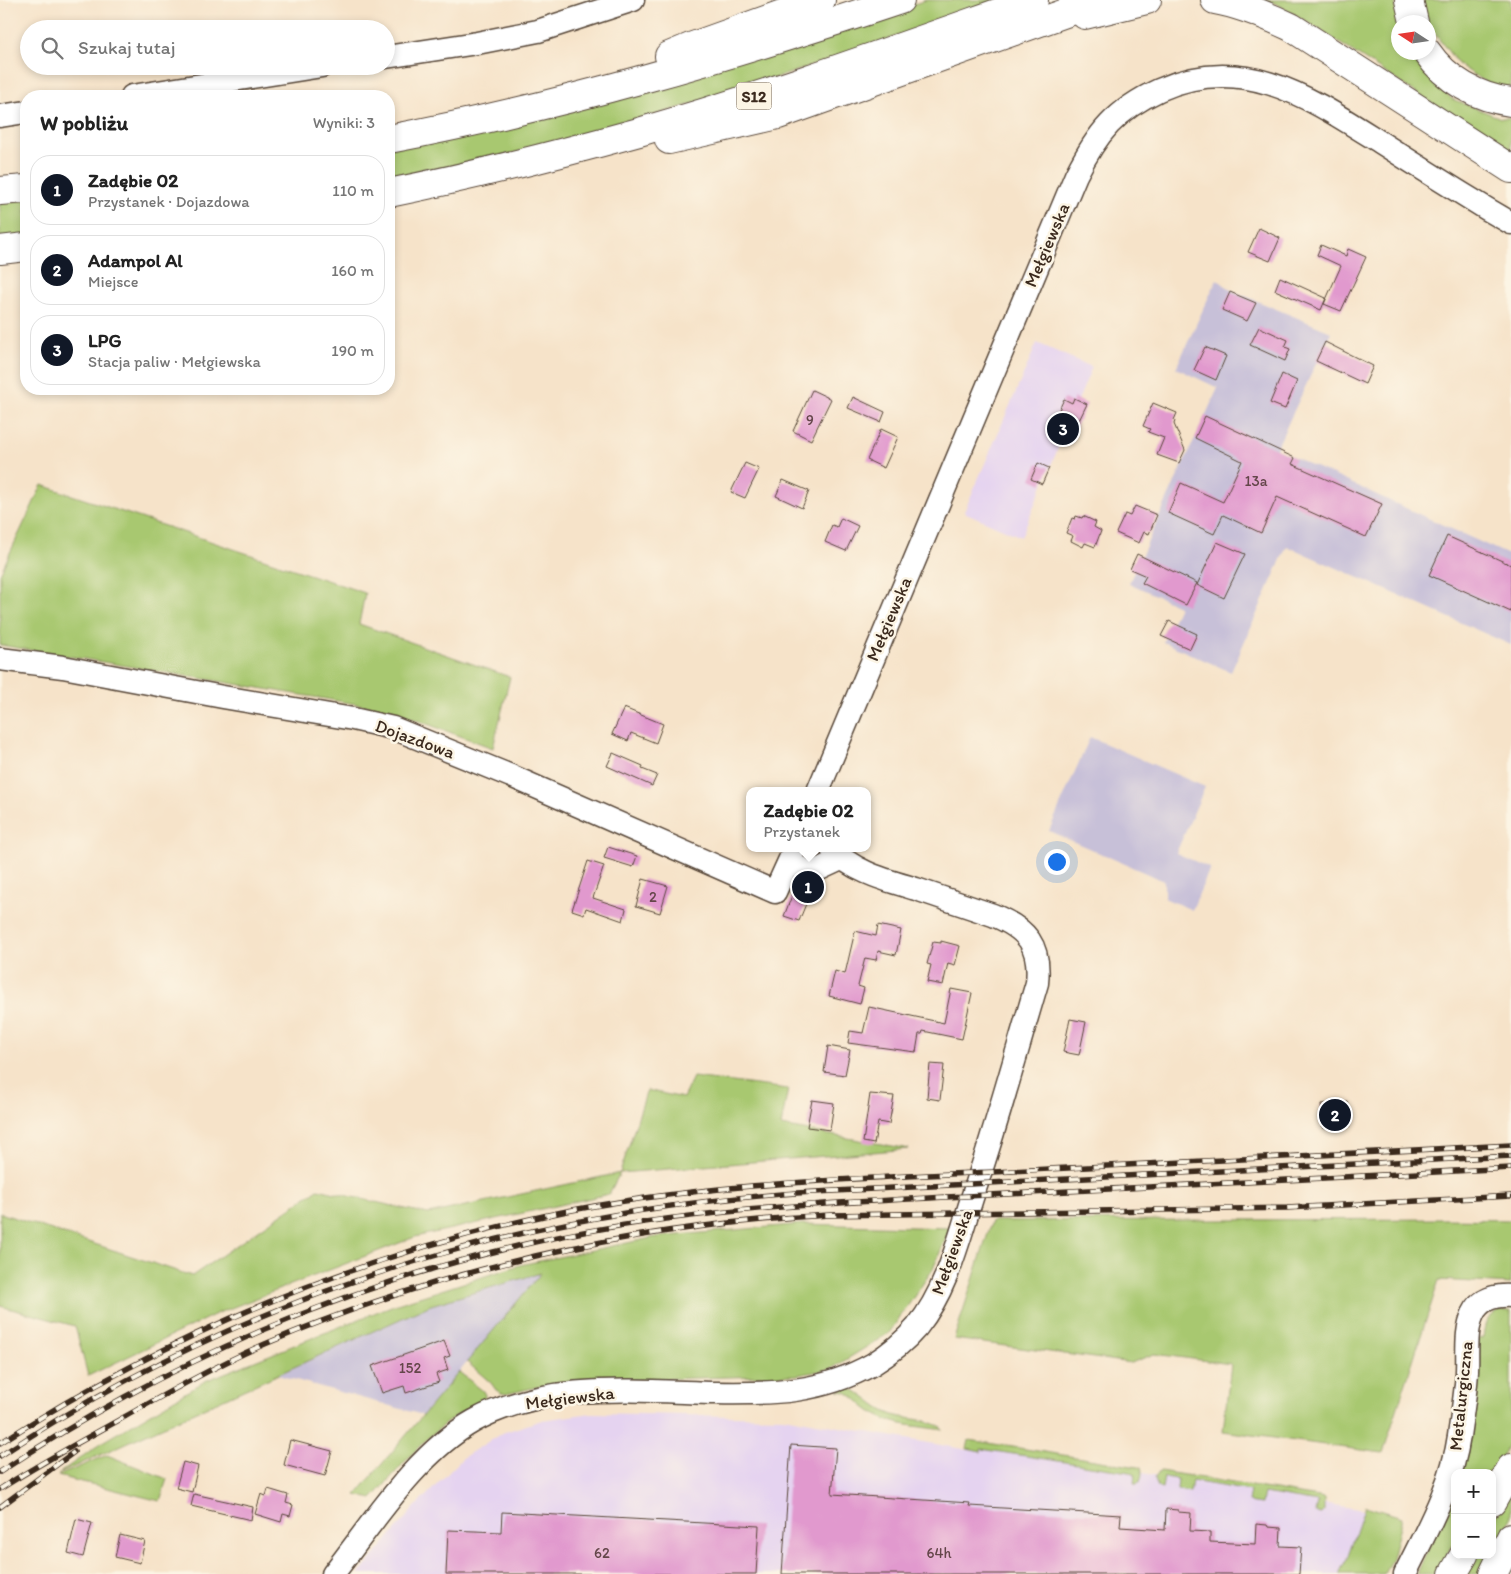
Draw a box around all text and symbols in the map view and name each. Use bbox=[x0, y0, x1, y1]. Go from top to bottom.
north arrow bbox=[1391, 15, 1436, 60]
search box bbox=[20, 20, 395, 75]
icon: search bbox=[38, 34, 66, 62]
text: Szukaj tutaj bbox=[78, 36, 175, 59]
road number: S12 bbox=[736, 82, 772, 110]
text: W pobliżu bbox=[40, 110, 128, 135]
text: Wyniki: 3 bbox=[313, 113, 375, 132]
text: Zadębie 02 bbox=[88, 169, 178, 192]
text: 1 bbox=[53, 181, 61, 200]
text: 110 m bbox=[332, 181, 374, 200]
text: Przystanek · Dojazdowa bbox=[88, 192, 250, 211]
street label: Mełgiewska bbox=[1019, 199, 1075, 290]
text: Adampol Al bbox=[88, 249, 183, 272]
text: 2 bbox=[53, 261, 61, 280]
text: 160 m bbox=[331, 261, 374, 280]
text: Miejsce bbox=[88, 272, 139, 291]
text: LPG bbox=[88, 329, 122, 352]
text: 3 bbox=[53, 341, 61, 360]
text: 190 m bbox=[331, 341, 374, 360]
text: Stacja paliw · Mełgiewska bbox=[88, 352, 261, 371]
pin: 3 bbox=[1047, 410, 1079, 448]
house number: 9 bbox=[806, 411, 814, 429]
house number: 13a bbox=[1245, 472, 1268, 490]
street label: Mełgiewska bbox=[861, 573, 917, 664]
street label: Dojazdowa bbox=[372, 714, 458, 764]
popup bbox=[746, 787, 871, 852]
text: Zadębie 02 bbox=[763, 799, 854, 822]
text: Przystanek bbox=[763, 822, 840, 841]
your location bbox=[1044, 849, 1070, 875]
pin: 1 bbox=[792, 868, 824, 906]
house number: 2 bbox=[649, 888, 657, 906]
pin: 2 bbox=[1319, 1096, 1351, 1134]
street label: Mełgiewska bbox=[926, 1206, 978, 1298]
street label: Metalurgiczna bbox=[1444, 1340, 1478, 1452]
house number: 152 bbox=[399, 1359, 421, 1377]
street label: Mełgiewska bbox=[524, 1382, 616, 1414]
map controls bbox=[1451, 1469, 1496, 1559]
button: + bbox=[1451, 1469, 1496, 1514]
button: − bbox=[1451, 1514, 1496, 1559]
house number: 62 bbox=[594, 1544, 610, 1562]
house number: 64h bbox=[926, 1544, 952, 1562]

